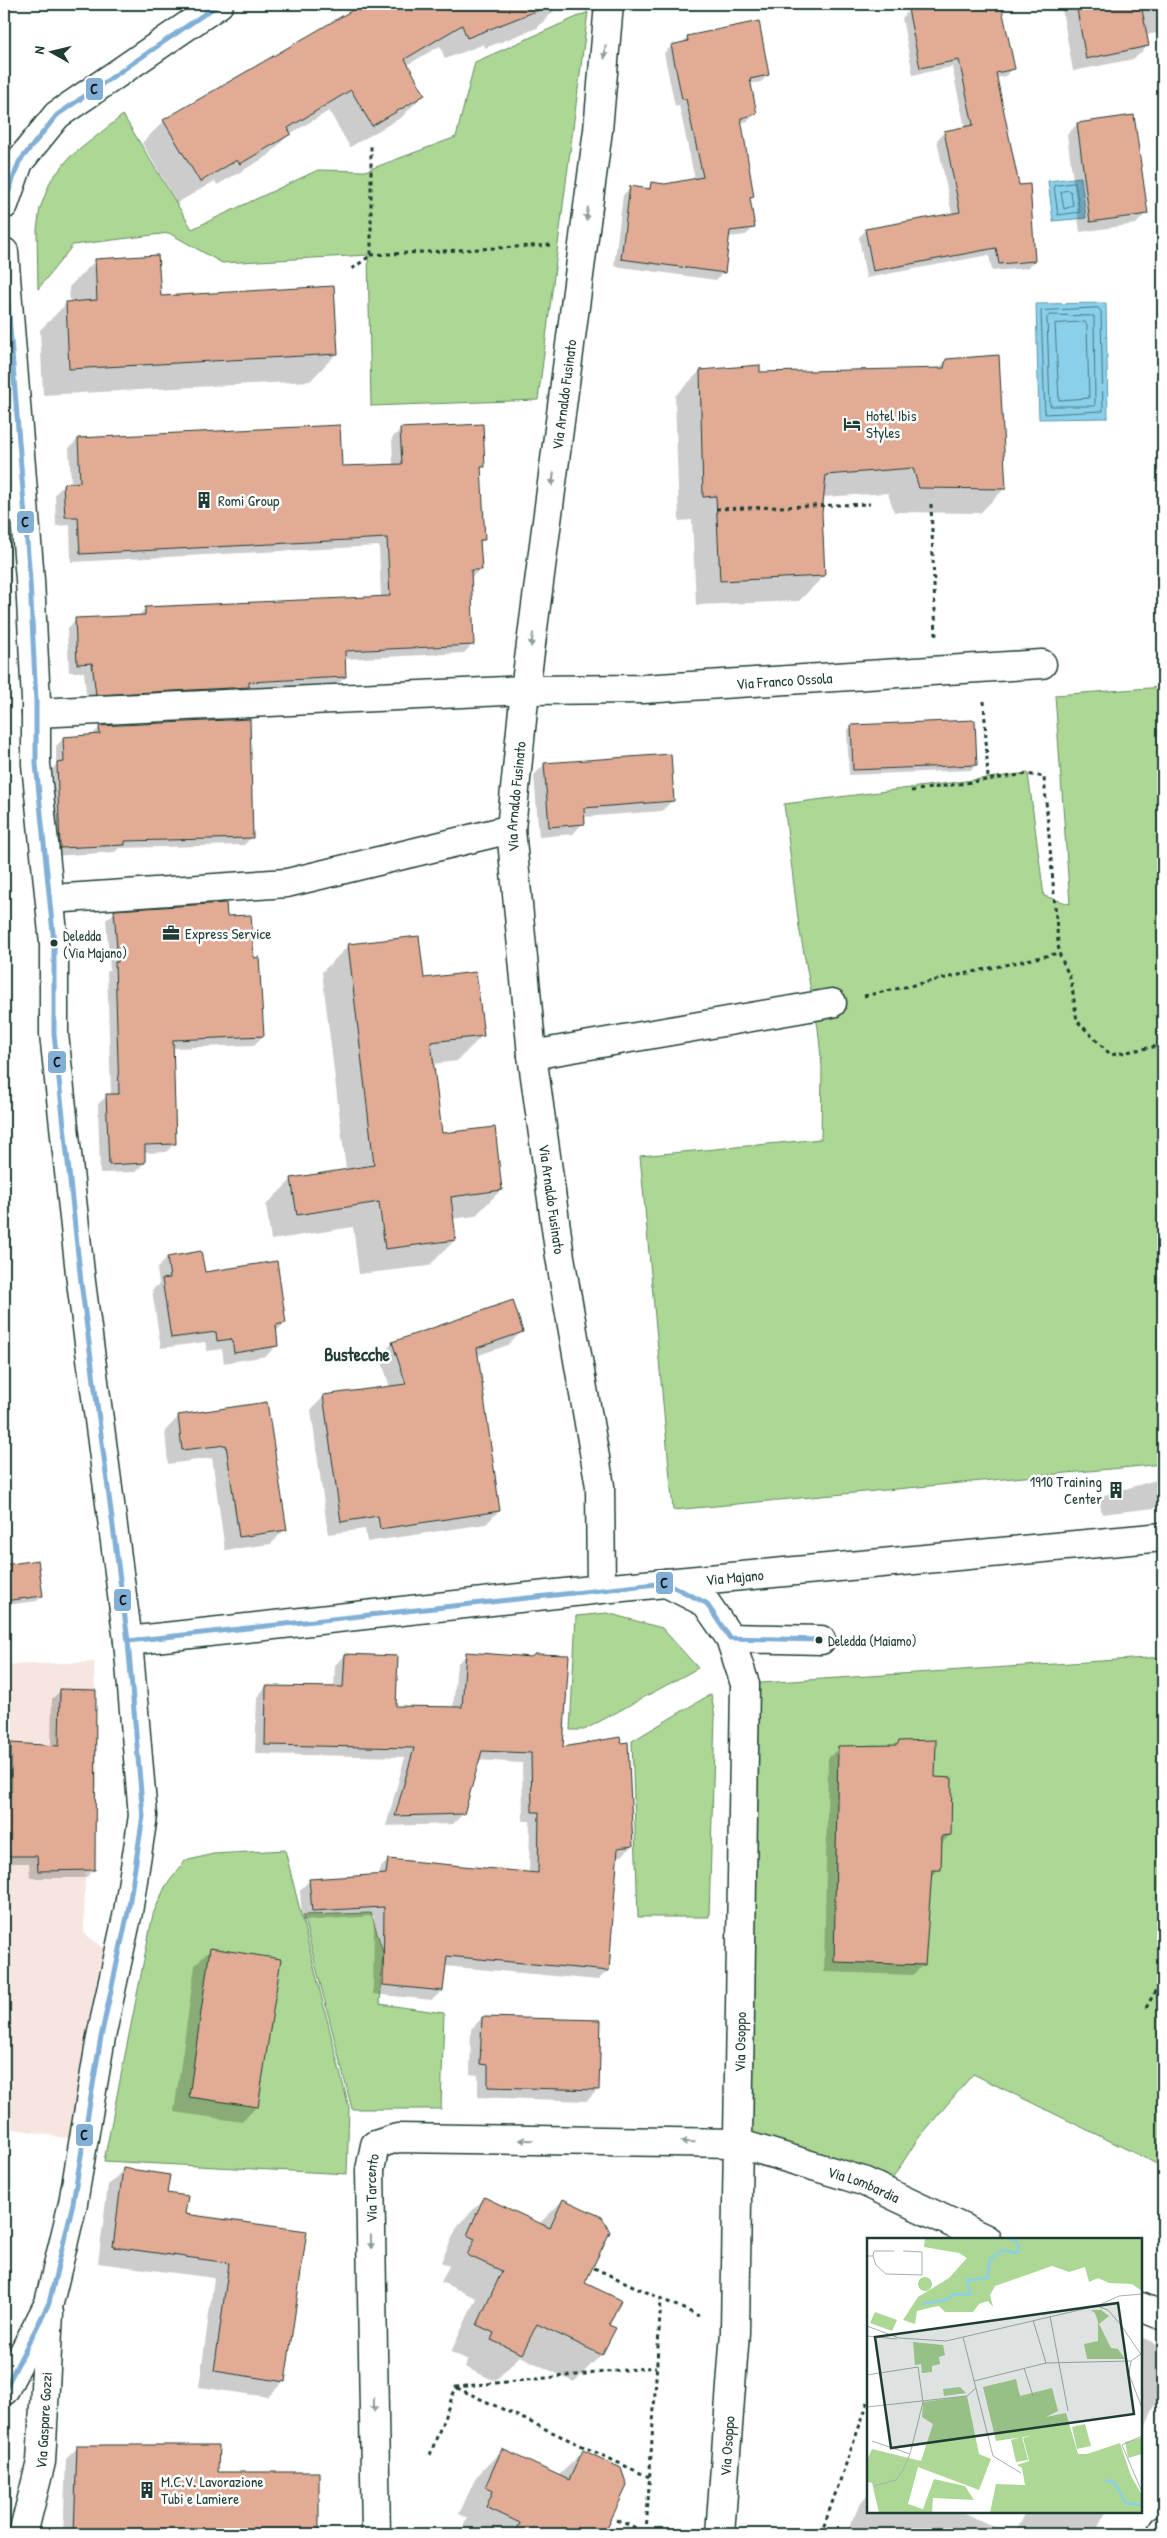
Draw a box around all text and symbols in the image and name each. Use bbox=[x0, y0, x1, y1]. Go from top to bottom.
north arrow bbox=[28, 28, 78, 78]
text: N bbox=[29, 45, 49, 55]
one-way arrow bbox=[601, 45, 609, 61]
line badge: C bbox=[85, 77, 104, 101]
text: C bbox=[90, 79, 98, 98]
one-way arrow bbox=[583, 206, 591, 222]
street label: Via Arnaldo Fusinato bbox=[546, 338, 581, 451]
place label: Hotel Ibis Styles bbox=[866, 405, 917, 443]
hotel icon: Hotel Ibis Styles bbox=[842, 414, 862, 434]
one-way arrow bbox=[549, 471, 557, 487]
building icon: Romi Group bbox=[194, 490, 214, 510]
place label: Romi Group bbox=[218, 490, 280, 511]
line badge: C bbox=[16, 510, 35, 534]
text: C bbox=[21, 512, 29, 531]
one-way arrow bbox=[528, 633, 536, 649]
street label: Via Franco Ossola bbox=[735, 667, 833, 694]
street label: Via Arnaldo Fusinato bbox=[500, 740, 530, 853]
office icon: Express Service bbox=[161, 923, 181, 943]
place label: Express Service bbox=[185, 923, 271, 944]
place label: Deledda (Via Majano) bbox=[63, 926, 127, 963]
marker: Deledda (Via Majano) bbox=[49, 938, 59, 948]
line badge: C bbox=[47, 1050, 67, 1074]
text: C bbox=[53, 1052, 61, 1071]
street label: Via Arnaldo Fusinato bbox=[534, 1143, 570, 1255]
district label: Bustecche bbox=[324, 1342, 390, 1367]
place label: 1910 Training Center bbox=[1030, 1471, 1102, 1509]
building icon: 1910 Training Center bbox=[1106, 1480, 1126, 1500]
street label: Via Majano bbox=[705, 1564, 765, 1590]
line badge: C bbox=[655, 1571, 674, 1595]
text: C bbox=[660, 1573, 668, 1592]
line badge: C bbox=[113, 1588, 132, 1612]
text: C bbox=[119, 1590, 127, 1609]
place label: Deledda (Maiamo) bbox=[828, 1631, 917, 1650]
marker: Deledda (Maiamo) bbox=[814, 1635, 824, 1645]
street label: Via Osoppo bbox=[729, 2012, 751, 2072]
line badge: C bbox=[75, 2123, 94, 2147]
text: C bbox=[80, 2125, 88, 2144]
one-way arrow bbox=[518, 2136, 534, 2144]
one-way arrow bbox=[680, 2138, 696, 2146]
street label: Via Tarcento bbox=[359, 2151, 384, 2223]
street label: Via Lombardia bbox=[825, 2160, 904, 2207]
one-way arrow bbox=[367, 2234, 375, 2250]
inset map bbox=[867, 2238, 1142, 2513]
street label: Via Gaspare Gozzi bbox=[29, 2371, 56, 2471]
one-way arrow bbox=[370, 2397, 378, 2413]
street label: Via Osoppo bbox=[714, 2415, 740, 2477]
place label: M.C.V. Lavorazione Tubi e Lamiere bbox=[161, 2471, 263, 2509]
building icon: M.C.V. Lavorazione Tubi e Lamiere bbox=[137, 2480, 157, 2500]

